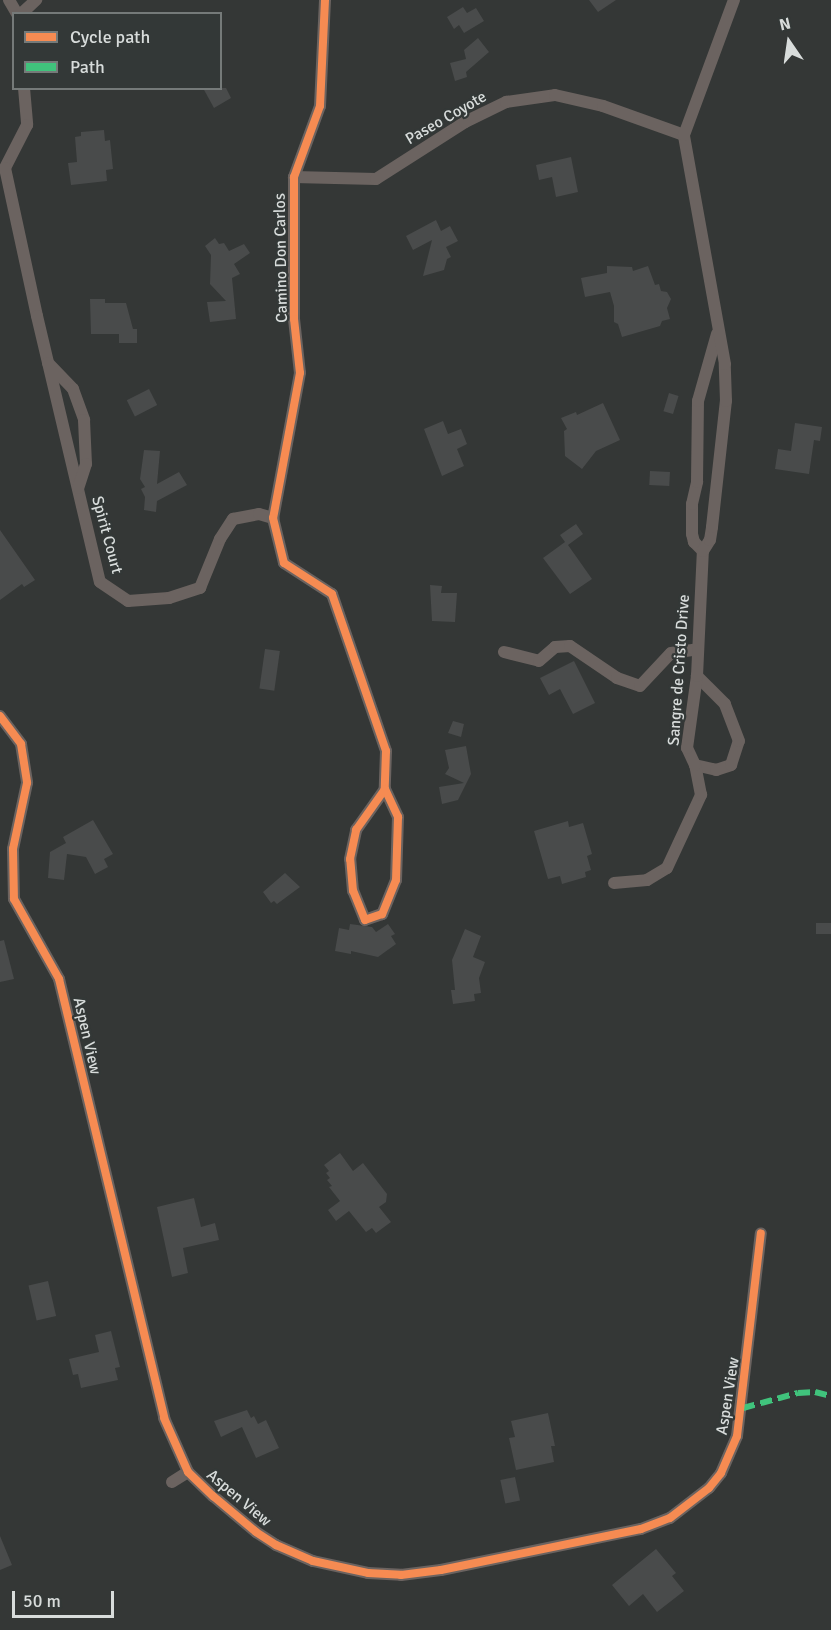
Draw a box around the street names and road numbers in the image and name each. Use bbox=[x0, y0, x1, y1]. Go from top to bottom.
street label: Paseo Coyote bbox=[402, 87, 490, 149]
street label: Camino Don Carlos bbox=[270, 193, 292, 323]
street label: Spirit Court bbox=[87, 494, 127, 576]
street label: Sangre de Cristo Drive bbox=[664, 594, 694, 746]
street label: Aspen View bbox=[69, 996, 105, 1076]
street label: Aspen View bbox=[712, 1356, 744, 1436]
street label: Aspen View bbox=[203, 1465, 275, 1531]

